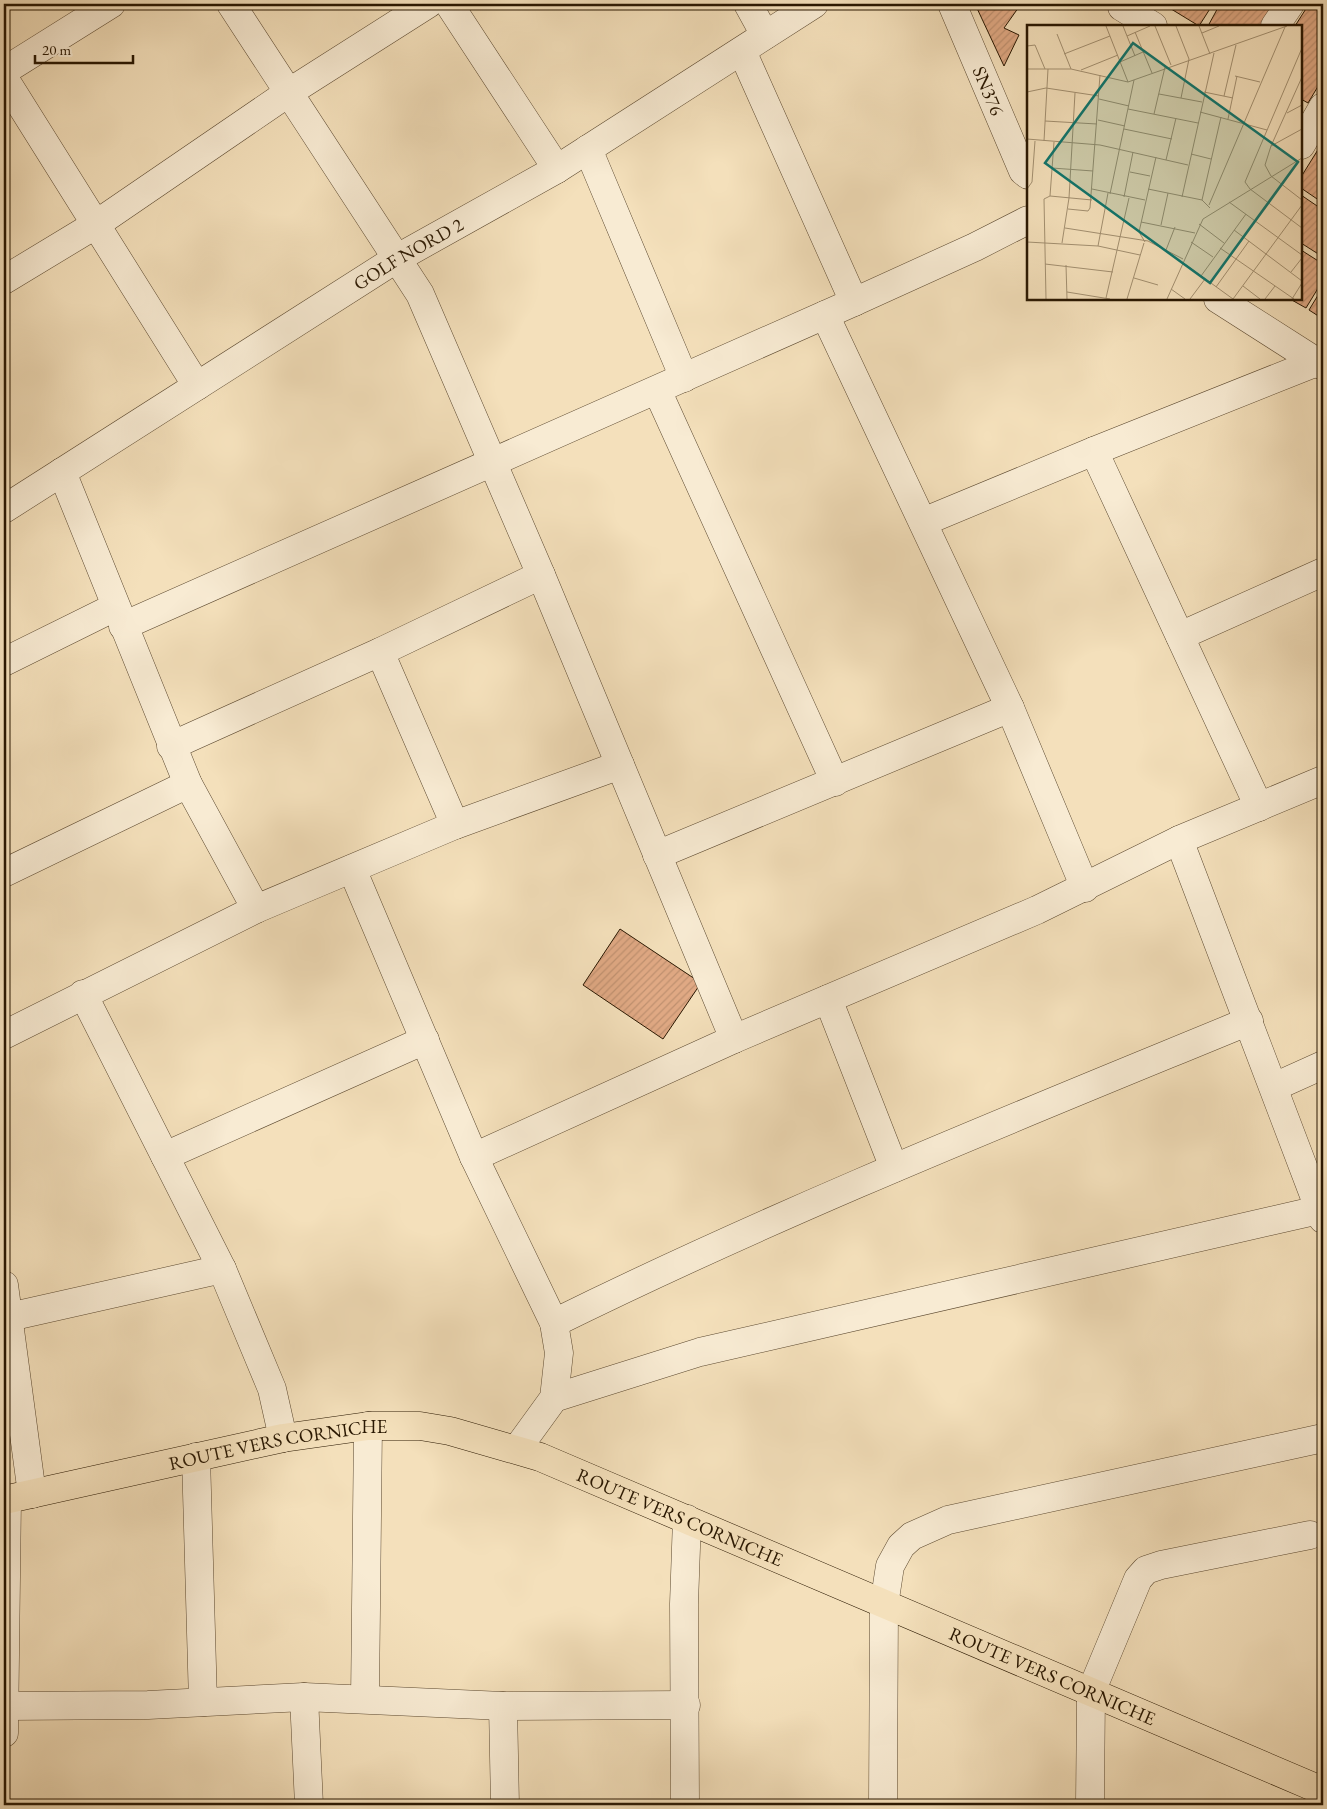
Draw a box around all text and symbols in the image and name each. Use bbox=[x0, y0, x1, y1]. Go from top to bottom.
inset map bbox=[1027, 25, 1302, 300]
scale bar bbox=[35, 32, 132, 64]
text: 20 m bbox=[42, 40, 71, 59]
street label: SN376 bbox=[967, 62, 1010, 119]
street label: GOLF NORD 2 bbox=[349, 212, 468, 296]
street label: ROUTE VERS CORNICHE bbox=[166, 1414, 388, 1476]
street label: ROUTE VERS CORNICHE bbox=[573, 1462, 787, 1572]
street label: ROUTE VERS CORNICHE bbox=[945, 1621, 1160, 1731]

